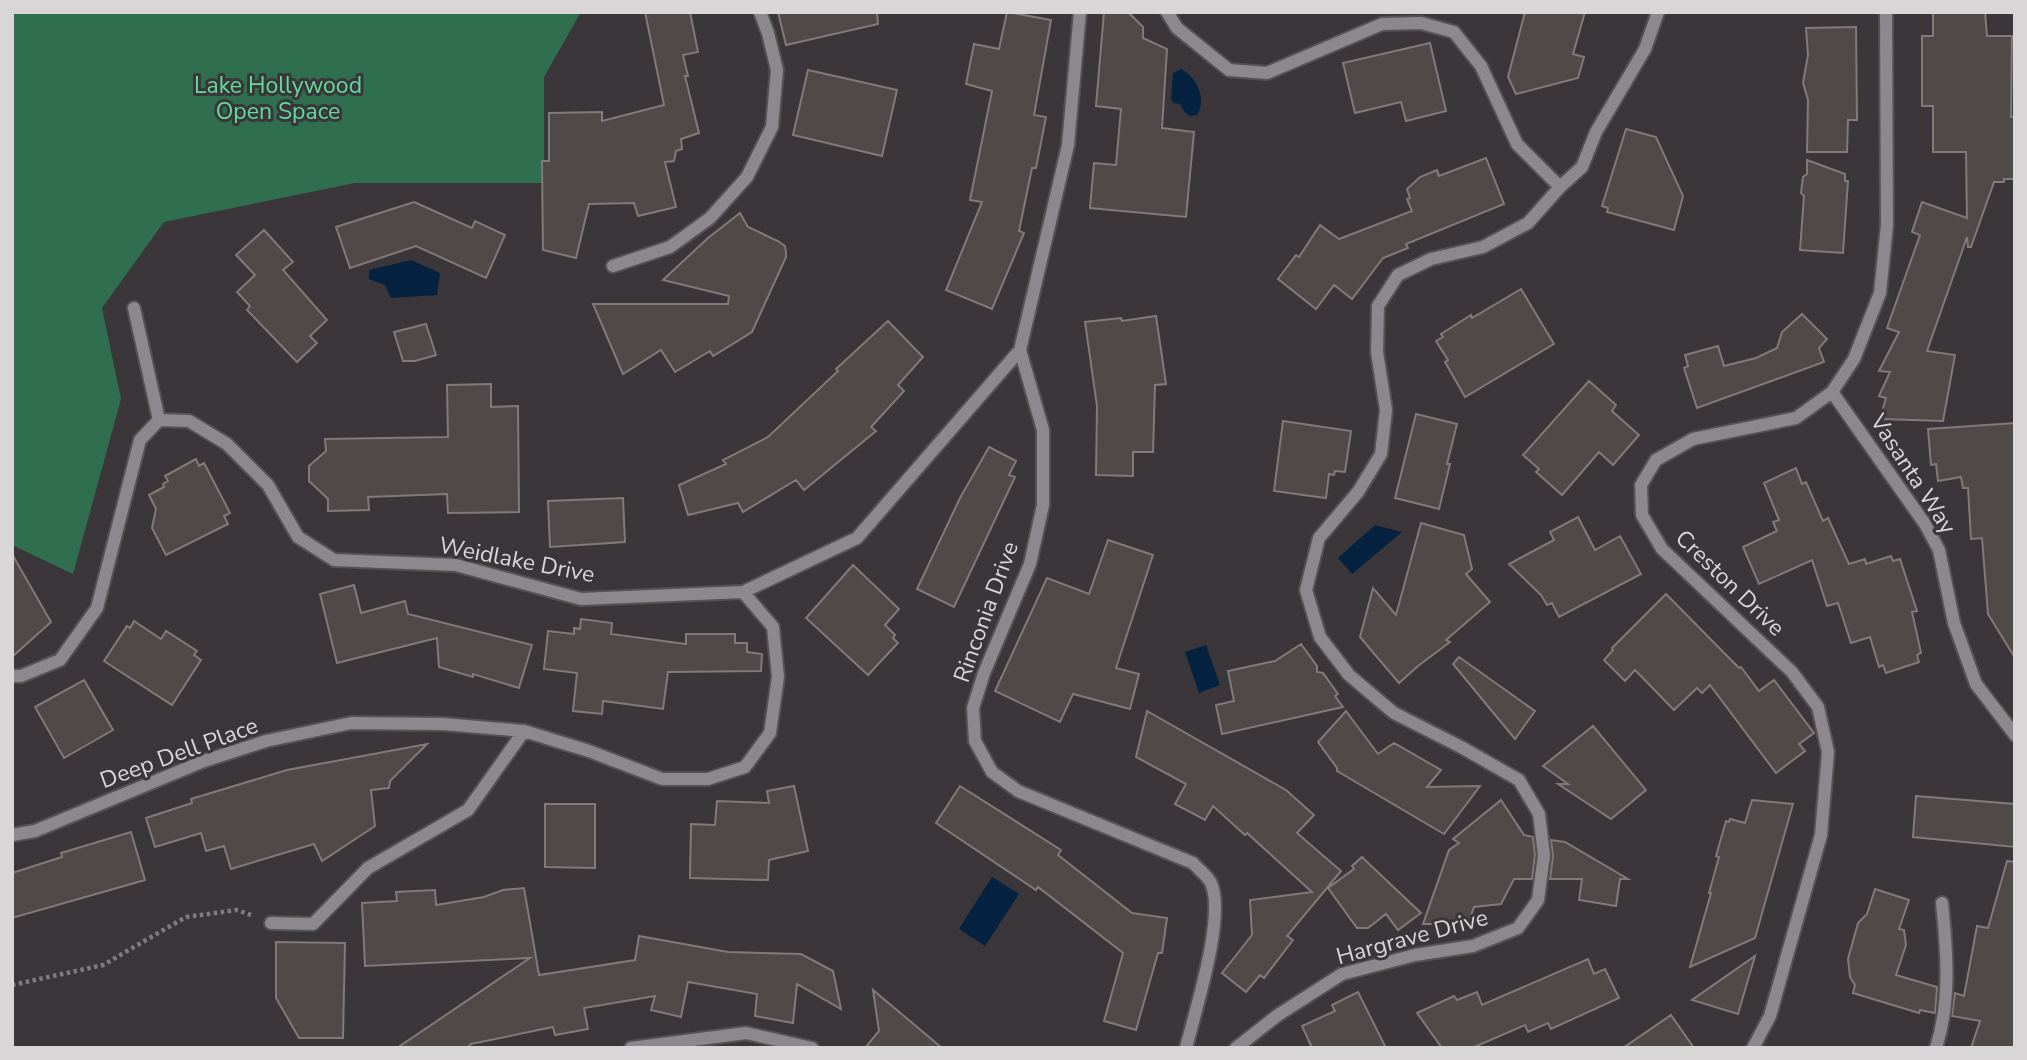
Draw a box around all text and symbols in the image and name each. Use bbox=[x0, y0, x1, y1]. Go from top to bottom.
park label: Lake Hollywood Open Space bbox=[194, 70, 362, 127]
street label: Vasanta Way bbox=[1862, 407, 1963, 540]
street label: Creston Drive bbox=[1669, 523, 1791, 643]
street label: Weidlake Drive bbox=[437, 530, 597, 590]
street label: Rinconia Drive bbox=[946, 537, 1026, 687]
street label: Deep Dell Place bbox=[96, 710, 262, 796]
street label: Hargrave Drive bbox=[1333, 902, 1491, 972]

